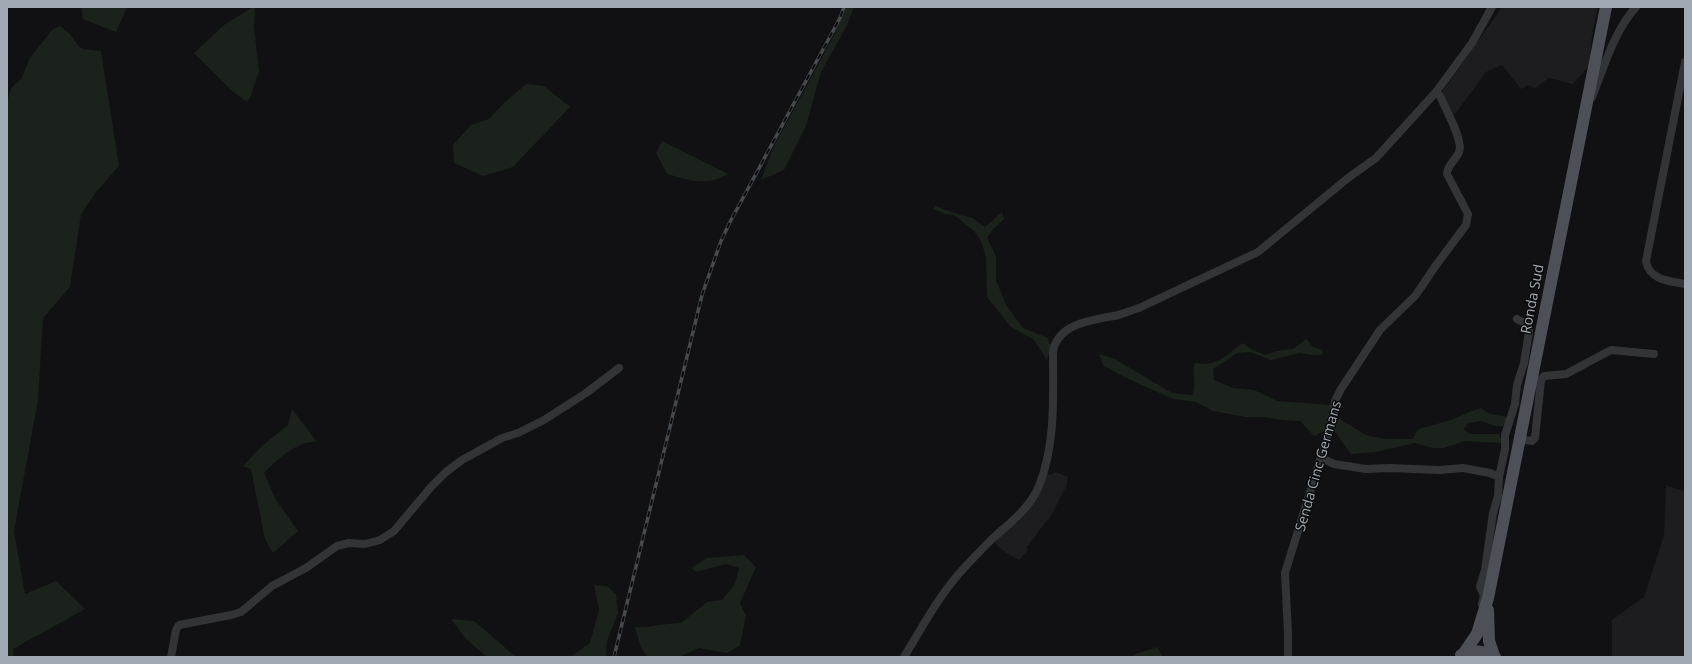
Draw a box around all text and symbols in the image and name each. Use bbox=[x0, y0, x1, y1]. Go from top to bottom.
street label: Ronda Sud bbox=[1515, 263, 1548, 335]
street label: Senda Cinc Germans bbox=[1290, 398, 1345, 533]

